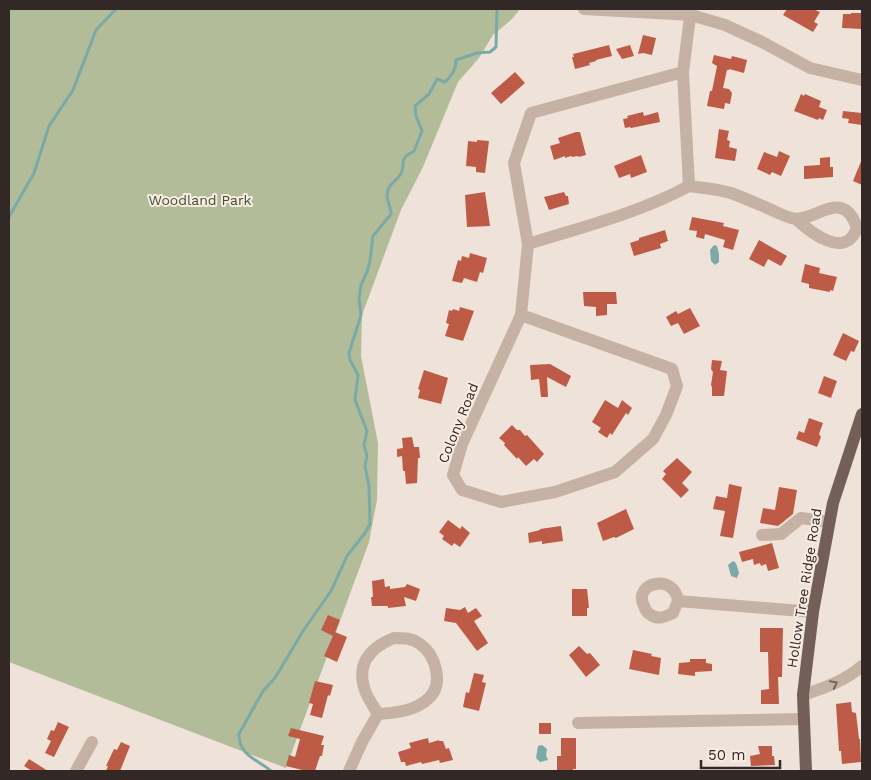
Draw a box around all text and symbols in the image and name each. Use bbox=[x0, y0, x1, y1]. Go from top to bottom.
park label: Woodland Park bbox=[148, 192, 252, 208]
street label: Colony Road bbox=[435, 381, 481, 465]
street label: Hollow Tree Ridge Road bbox=[783, 507, 825, 669]
one-way arrow bbox=[829, 679, 838, 690]
scale bar bbox=[701, 738, 780, 770]
text: 50 m bbox=[708, 746, 745, 764]

